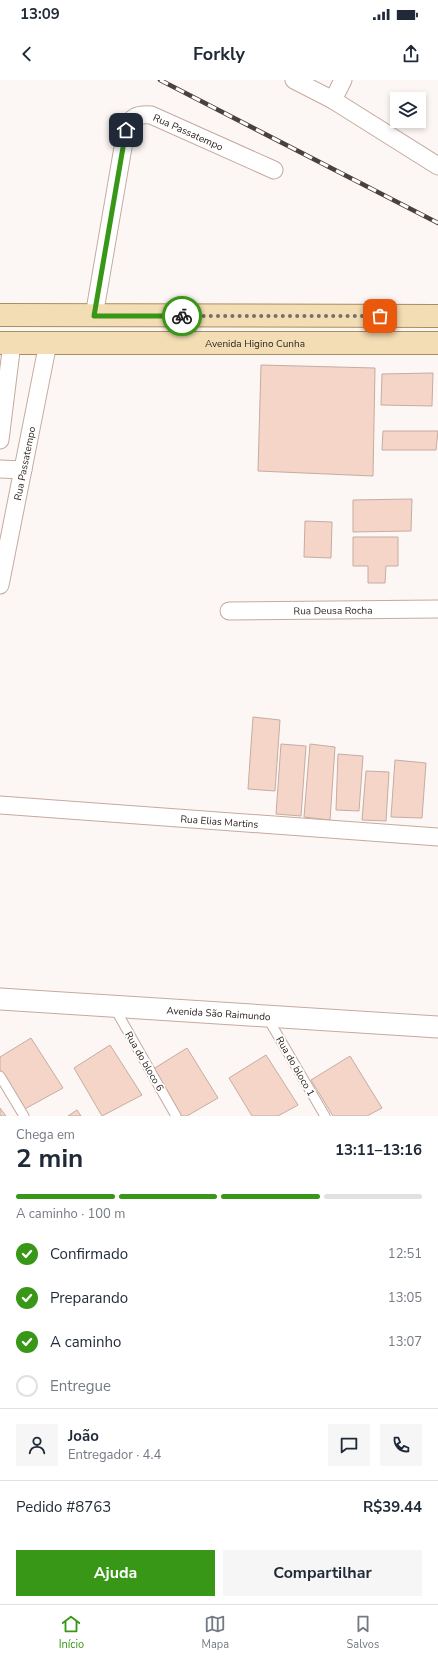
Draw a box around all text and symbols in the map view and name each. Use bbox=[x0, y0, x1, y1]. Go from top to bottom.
text: 13:09 bbox=[20, 4, 60, 24]
text: Forkly bbox=[193, 42, 245, 66]
icon: back bbox=[16, 43, 38, 65]
icon: share bbox=[400, 43, 422, 65]
map controls bbox=[390, 92, 426, 128]
button: layers bbox=[390, 92, 426, 128]
street label: Rua Passatempo bbox=[151, 111, 226, 155]
pin bbox=[109, 113, 143, 147]
icon: home bbox=[115, 119, 137, 141]
courier bbox=[162, 296, 202, 336]
pin bbox=[363, 299, 397, 333]
icon: bike bbox=[171, 305, 193, 327]
icon: bag bbox=[369, 305, 391, 327]
street label: Avenida Higino Cunha bbox=[205, 337, 305, 351]
street label: Rua Passatempo bbox=[11, 425, 39, 502]
street label: Rua Deusa Rocha bbox=[293, 604, 373, 618]
street label: Rua Elias Martins bbox=[180, 812, 259, 832]
street label: Avenida São Raimundo bbox=[166, 1004, 271, 1024]
street label: Rua do bloco 6 bbox=[121, 1029, 167, 1094]
street label: Rua do bloco 1 bbox=[272, 1034, 318, 1099]
text: Chega em bbox=[16, 1126, 75, 1144]
text: 13:11–13:16 bbox=[335, 1140, 422, 1160]
text: 2 min bbox=[16, 1141, 83, 1176]
text: A caminho · 100 m bbox=[16, 1205, 125, 1223]
icon: check bbox=[16, 1243, 38, 1265]
text: Confirmado bbox=[50, 1244, 128, 1264]
text: 12:51 bbox=[388, 1245, 422, 1263]
icon: check bbox=[16, 1287, 38, 1309]
text: Preparando bbox=[50, 1288, 128, 1308]
text: 13:05 bbox=[388, 1289, 422, 1307]
icon: check bbox=[16, 1331, 38, 1353]
text: A caminho bbox=[50, 1332, 121, 1352]
text: 13:07 bbox=[388, 1333, 422, 1351]
text: Entregue bbox=[50, 1376, 111, 1396]
button: person bbox=[16, 1424, 58, 1466]
button: chat bbox=[328, 1424, 370, 1466]
button: phone bbox=[380, 1424, 422, 1466]
text: João bbox=[68, 1426, 99, 1446]
text: Entregador · 4.4 bbox=[68, 1446, 161, 1464]
text: Pedido #8763 bbox=[16, 1497, 111, 1517]
text: R$39.44 bbox=[363, 1497, 422, 1517]
button: Ajuda bbox=[16, 1550, 215, 1596]
button: Compartilhar bbox=[223, 1550, 422, 1596]
tab: Início bbox=[59, 1613, 84, 1652]
tab: Mapa bbox=[202, 1613, 229, 1652]
tab: Salvos bbox=[347, 1613, 379, 1652]

